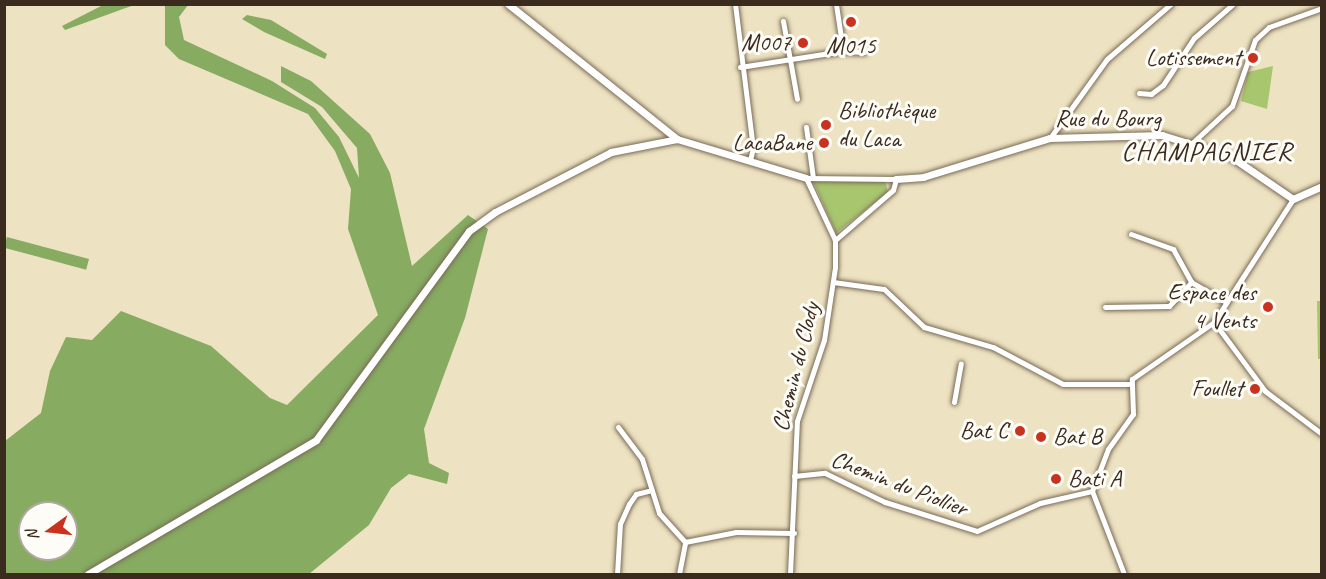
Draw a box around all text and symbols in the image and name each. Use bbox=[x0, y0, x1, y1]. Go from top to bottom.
marker: M015 bbox=[844, 15, 858, 29]
place label: M007 bbox=[741, 29, 791, 57]
place label: M015 bbox=[826, 32, 876, 60]
marker: M007 bbox=[796, 36, 810, 50]
place label: Lotissement bbox=[1146, 44, 1241, 72]
marker: Lotissement bbox=[1246, 51, 1260, 65]
place label: Bibliothèque du Laca bbox=[838, 97, 935, 153]
street label: Rue du Bourg bbox=[1055, 105, 1161, 133]
marker: Bibliothèque du Laca bbox=[819, 118, 833, 132]
place label: LacaBane bbox=[732, 129, 812, 157]
marker: LacaBane bbox=[817, 136, 831, 150]
district label: CHAMPAGNIER bbox=[1122, 136, 1292, 168]
place label: Espace des 4 Vents bbox=[1168, 279, 1256, 335]
street label: Chemin du Clody bbox=[766, 300, 826, 434]
marker: Espace des 4 Vents bbox=[1261, 300, 1275, 314]
place label: Foullet bbox=[1191, 375, 1243, 403]
marker: Foullet bbox=[1248, 382, 1262, 396]
place label: Bat C bbox=[960, 417, 1008, 445]
place label: Bat B bbox=[1053, 423, 1102, 451]
marker: Bat C bbox=[1013, 424, 1027, 438]
marker: Bat B bbox=[1034, 430, 1048, 444]
street label: Chemin du Piollier bbox=[827, 445, 971, 523]
place label: Bati A bbox=[1068, 465, 1121, 493]
marker: Bati A bbox=[1049, 472, 1063, 486]
north arrow bbox=[18, 501, 78, 561]
text: N bbox=[22, 528, 43, 543]

